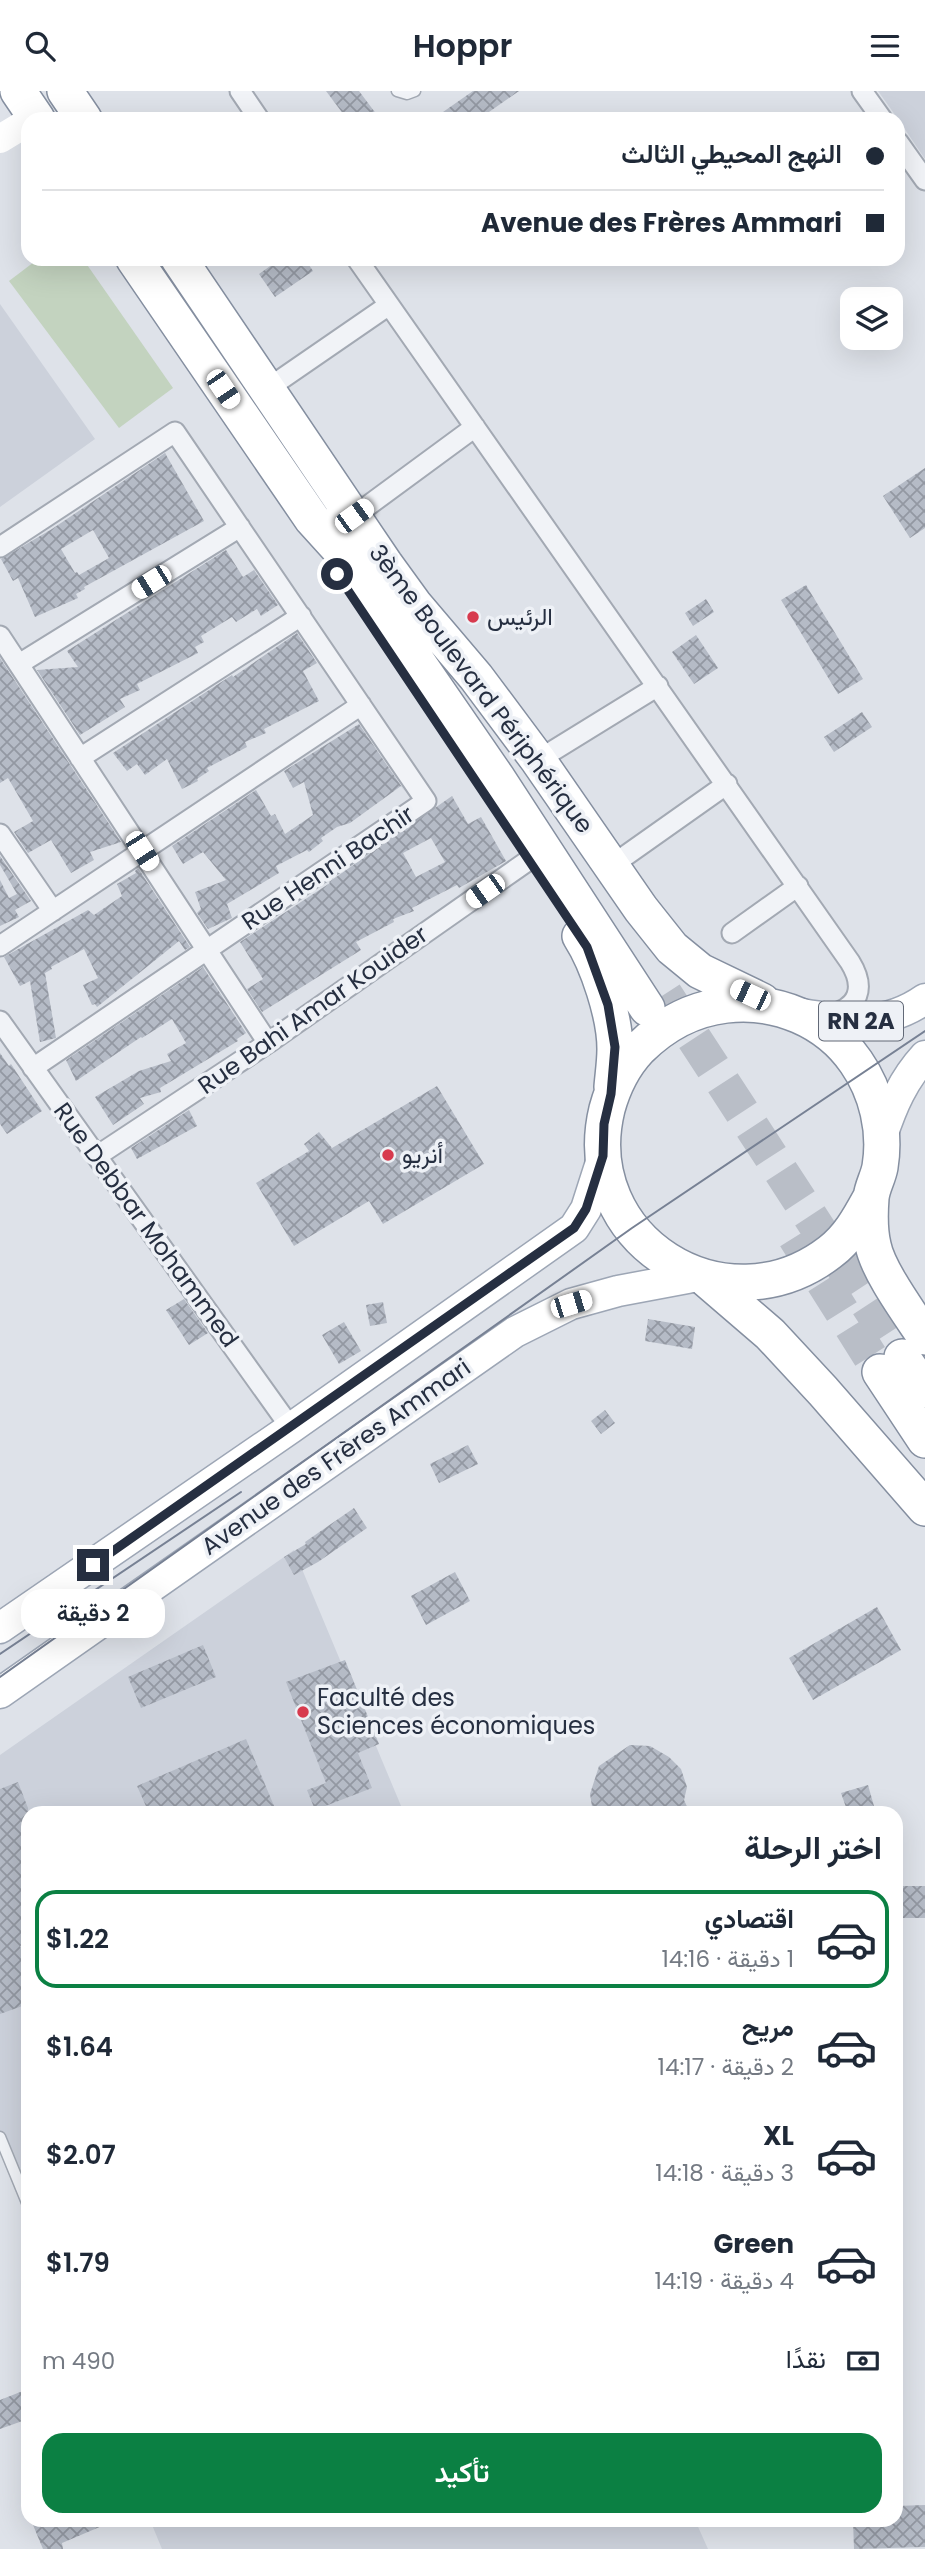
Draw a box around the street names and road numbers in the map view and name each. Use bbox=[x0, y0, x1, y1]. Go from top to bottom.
street label: 3ème Boulevard Périphérique bbox=[362, 537, 601, 840]
street label: Rue Henni Bachir bbox=[235, 798, 421, 938]
street label: Rue Bahi Amar Kouider bbox=[191, 918, 434, 1102]
road number: RN 2A bbox=[819, 1002, 903, 1041]
street label: Rue Debbar Mohammed bbox=[46, 1096, 247, 1354]
street label: Avenue des Frères Ammari bbox=[194, 1351, 477, 1562]

